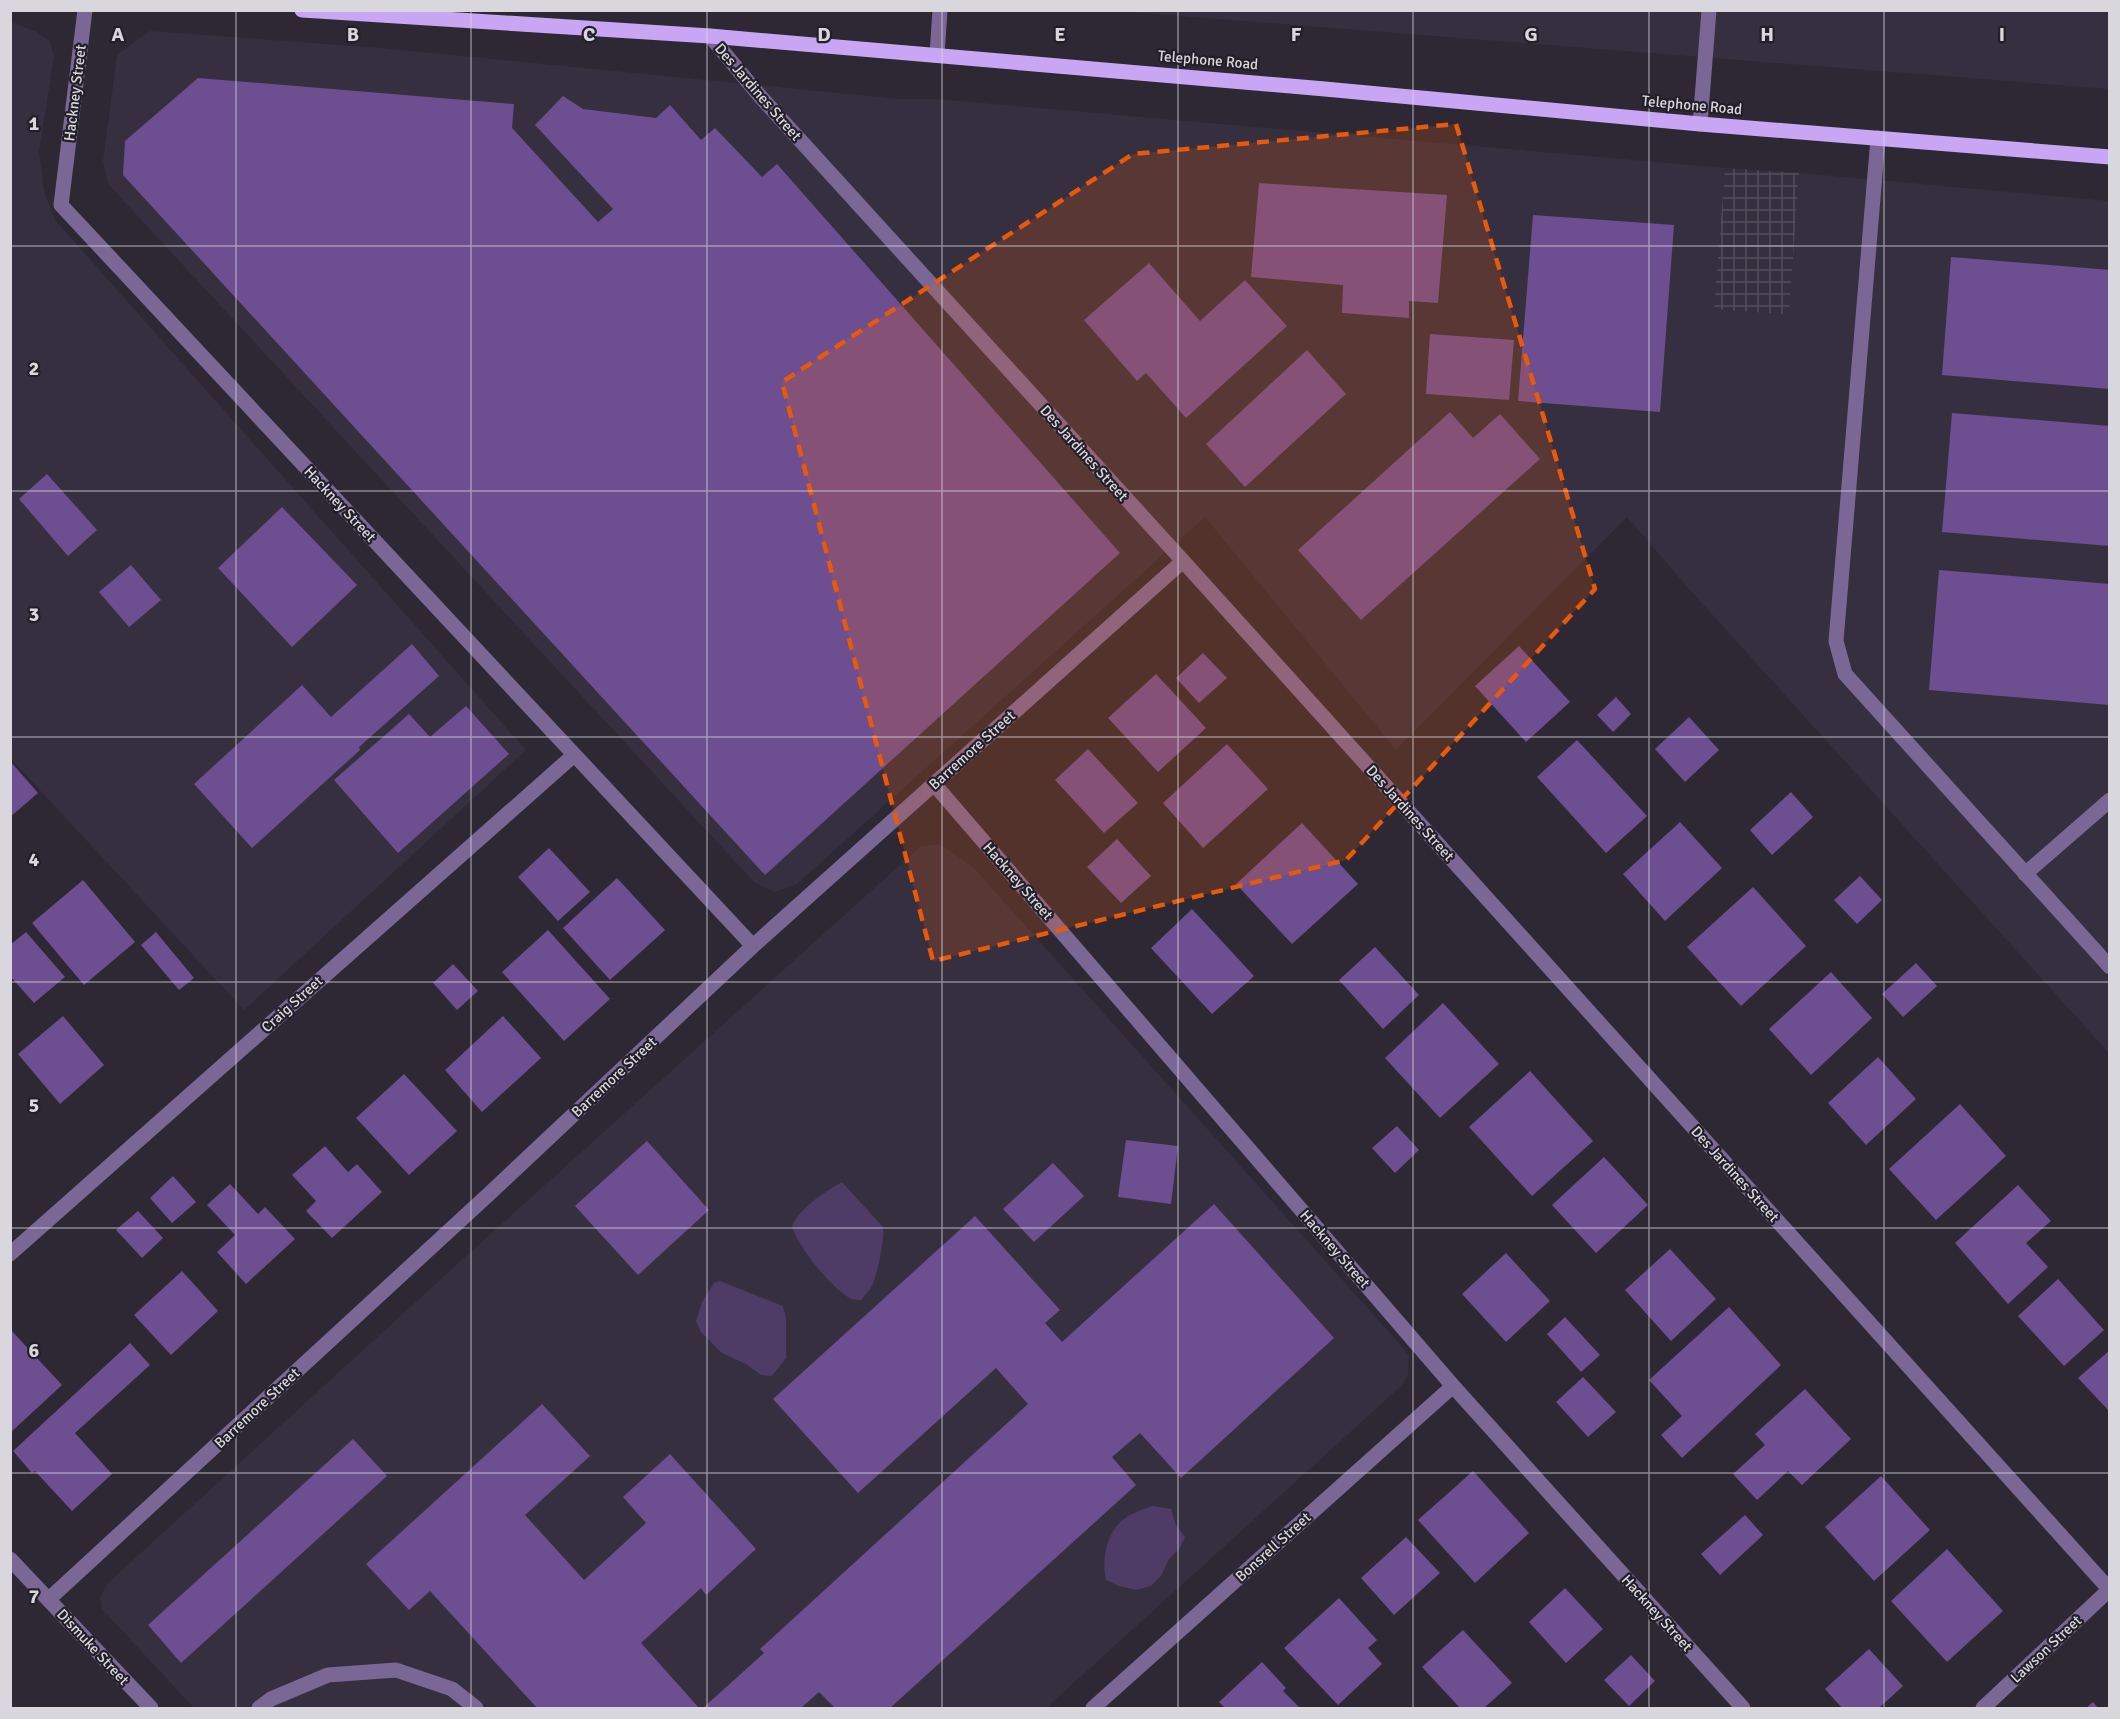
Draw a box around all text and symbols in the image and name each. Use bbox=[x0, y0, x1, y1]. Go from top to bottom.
text: A bbox=[112, 22, 125, 47]
text: B bbox=[347, 22, 359, 47]
text: C bbox=[583, 22, 595, 47]
text: D bbox=[817, 22, 831, 47]
text: E bbox=[1054, 22, 1066, 47]
text: F bbox=[1291, 22, 1302, 47]
text: G bbox=[1524, 22, 1538, 47]
text: H bbox=[1760, 22, 1774, 47]
text: I bbox=[1999, 22, 2005, 47]
street label: Des Jardines Street bbox=[711, 40, 805, 144]
street label: Hackney Street bbox=[60, 44, 90, 142]
street label: Telephone Road bbox=[1157, 47, 1259, 73]
street label: Telephone Road bbox=[1641, 92, 1743, 118]
text: 1 bbox=[29, 111, 40, 136]
text: 2 bbox=[29, 356, 39, 381]
street label: Des Jardines Street bbox=[1036, 401, 1132, 505]
street label: Hackney Street bbox=[300, 462, 380, 546]
text: 3 bbox=[29, 602, 39, 627]
street label: Barremore Street bbox=[925, 707, 1019, 793]
street label: Des Jardines Street bbox=[1362, 761, 1458, 865]
street label: Hackney Street bbox=[979, 838, 1057, 924]
text: 4 bbox=[29, 847, 40, 872]
street label: Craig Street bbox=[258, 972, 326, 1036]
street label: Barremore Street bbox=[568, 1033, 660, 1121]
text: 5 bbox=[29, 1093, 39, 1118]
street label: Des Jardines Street bbox=[1687, 1122, 1783, 1226]
street label: Hackney Street bbox=[1296, 1206, 1374, 1292]
text: 6 bbox=[29, 1338, 40, 1363]
street label: Barremore Street bbox=[211, 1364, 303, 1452]
street label: Bonsrell Street bbox=[1232, 1508, 1314, 1586]
street label: Hackney Street bbox=[1618, 1571, 1696, 1655]
text: 7 bbox=[29, 1584, 40, 1609]
street label: Dismuke Street bbox=[53, 1605, 133, 1689]
street label: Lawson Street bbox=[2007, 1611, 2085, 1687]

